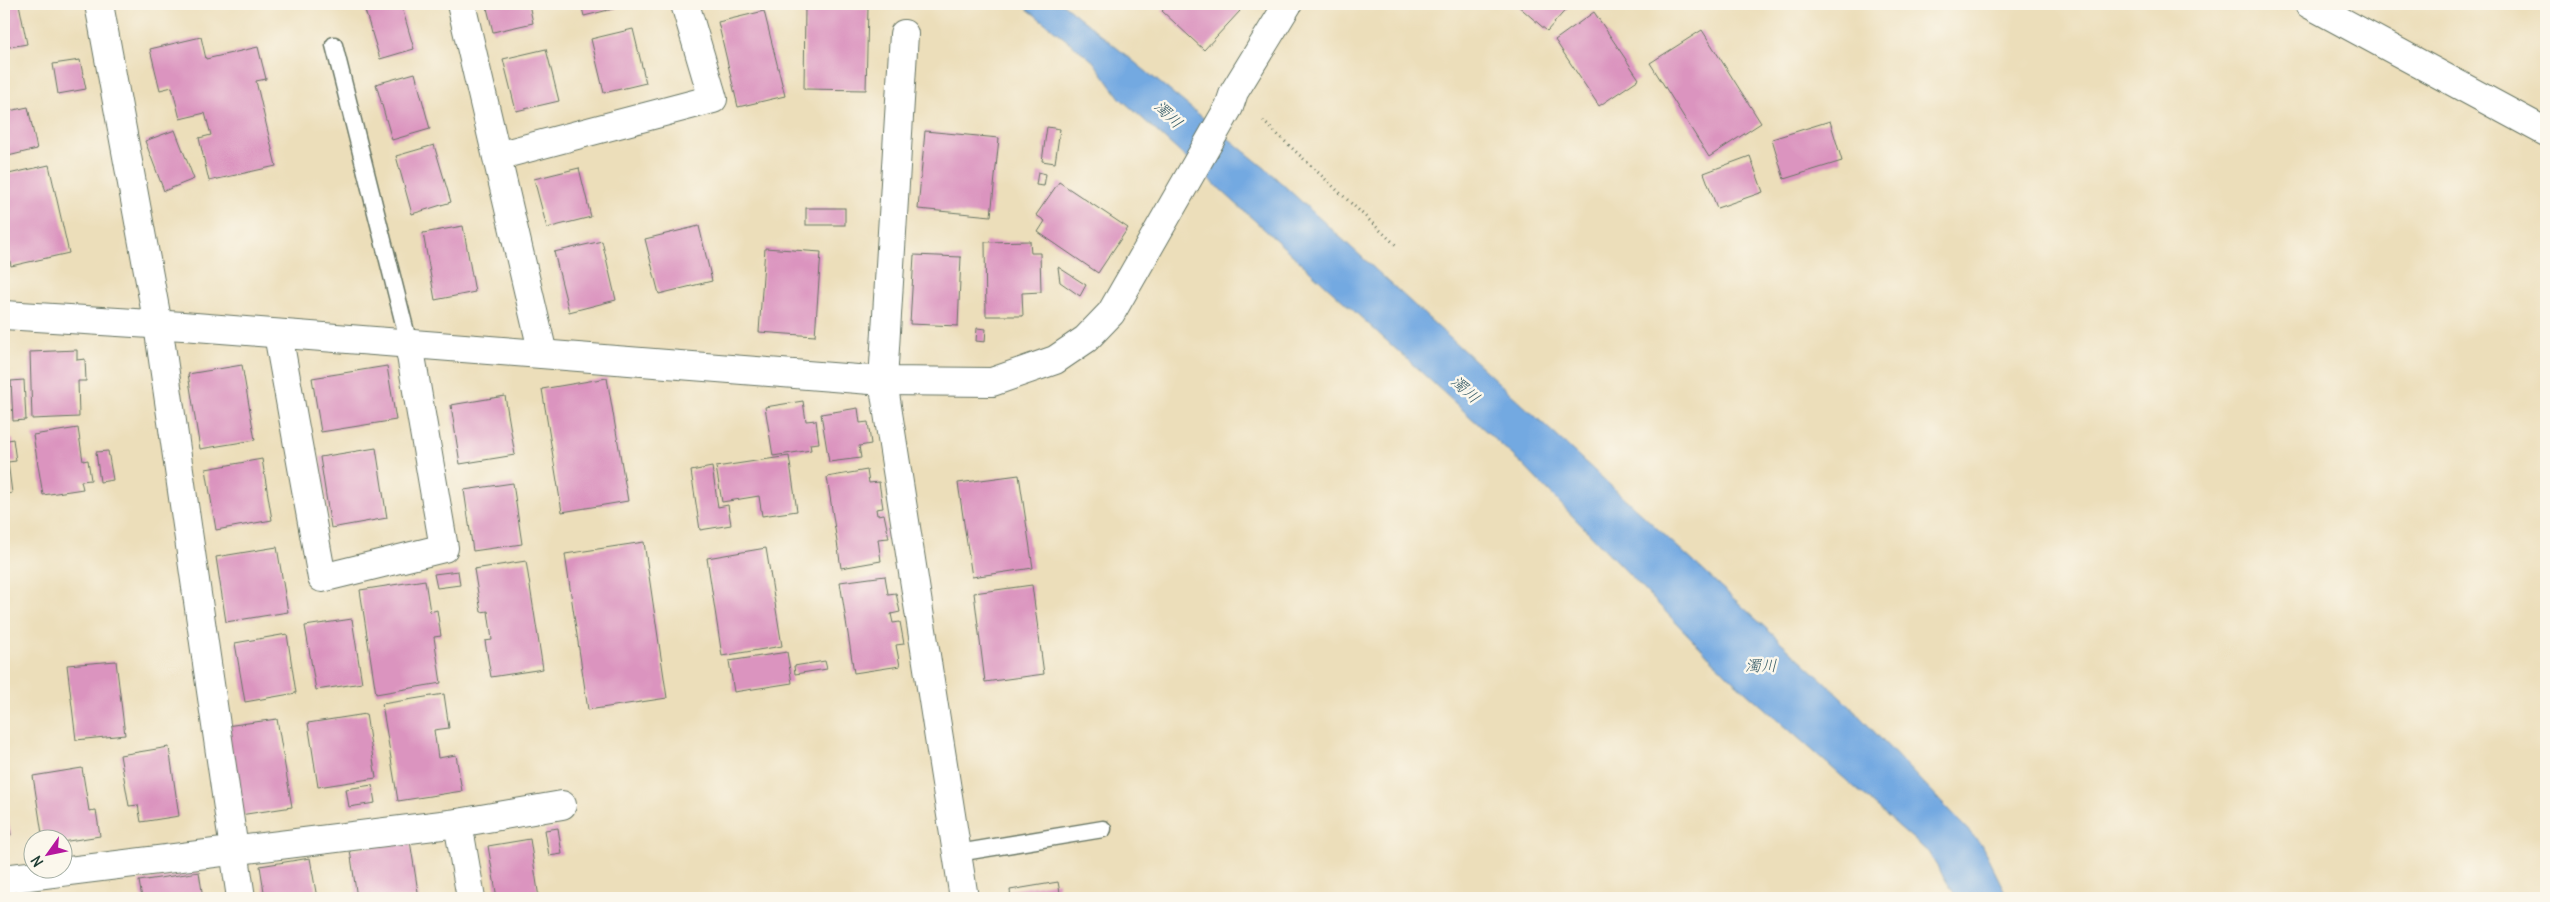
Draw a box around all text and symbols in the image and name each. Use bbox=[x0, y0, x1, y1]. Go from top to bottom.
water label: 濁川 bbox=[1151, 96, 1187, 132]
water label: 濁川 bbox=[1447, 371, 1485, 407]
water label: 濁川 bbox=[1745, 655, 1777, 675]
north arrow bbox=[22, 830, 72, 880]
text: N bbox=[27, 852, 47, 870]

